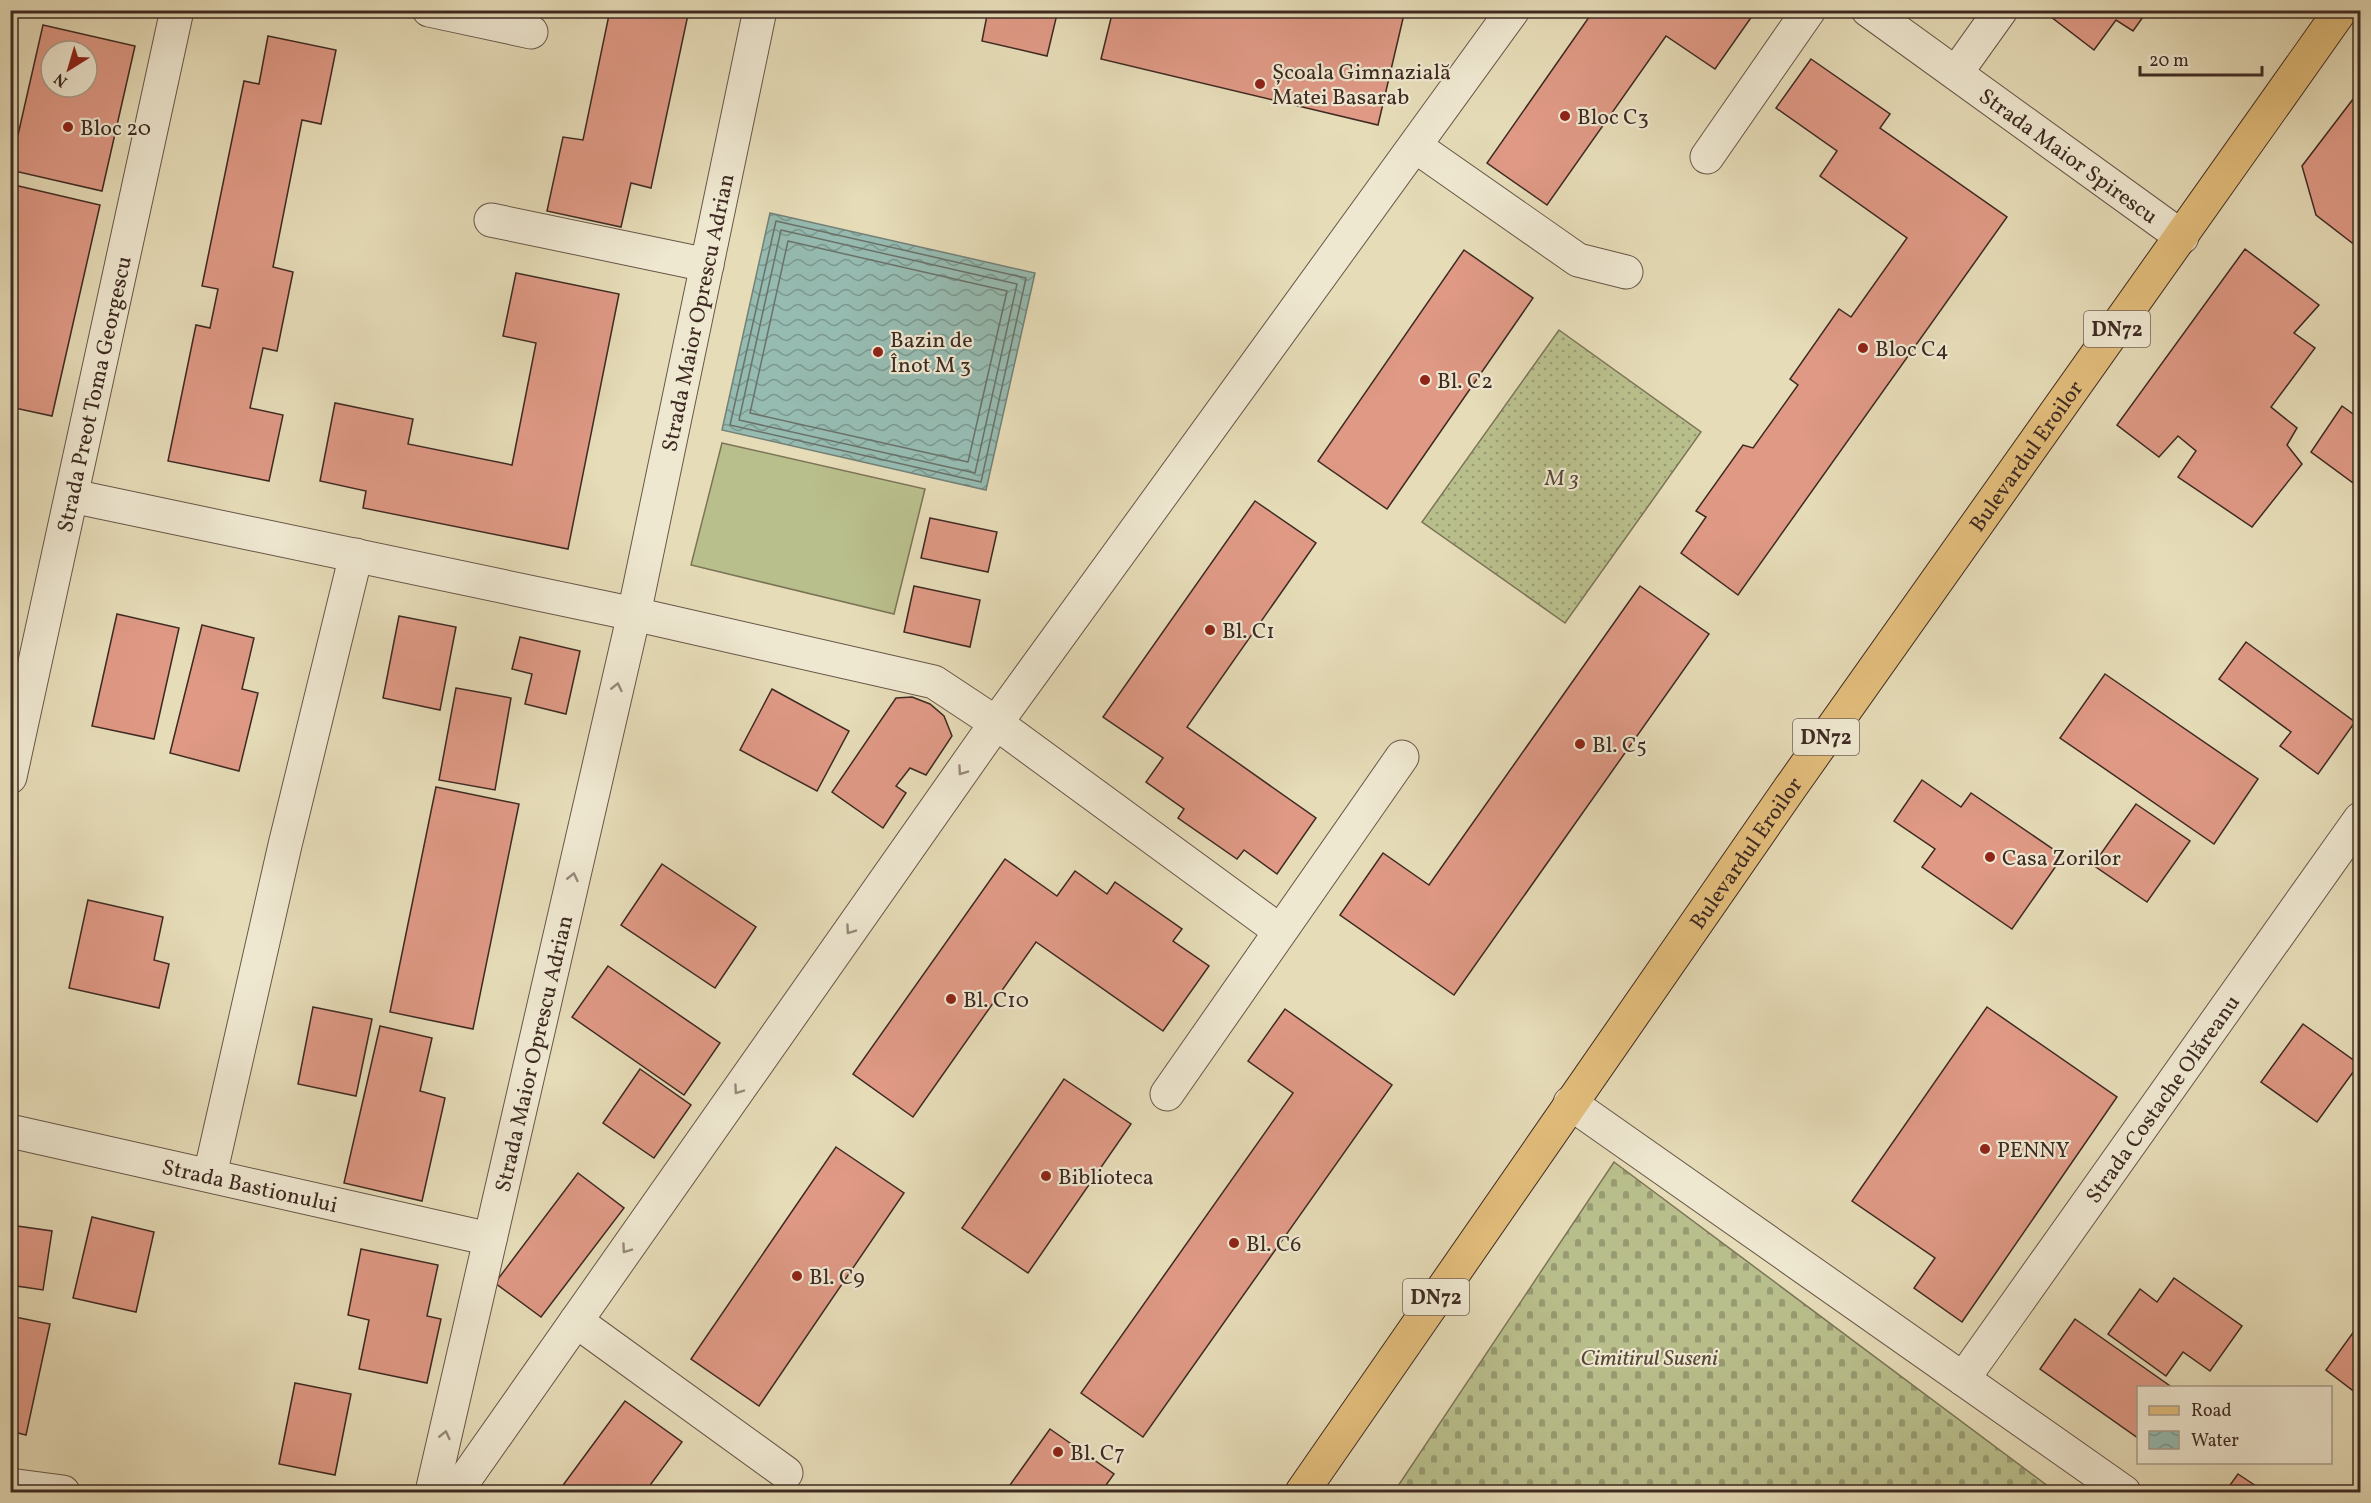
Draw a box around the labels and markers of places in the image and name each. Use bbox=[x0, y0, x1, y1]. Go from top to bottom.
place label: Școala Gimnazială Matei Basarab bbox=[1272, 58, 1451, 114]
marker: Școala Gimnazială Matei Basarab bbox=[1253, 77, 1267, 91]
place label: Bloc C3 bbox=[1577, 103, 1649, 134]
marker: Bloc C3 bbox=[1558, 109, 1572, 123]
place label: Bloc 20 bbox=[80, 114, 151, 145]
marker: Bloc 20 bbox=[61, 120, 75, 134]
place label: Bazin de Înot M 3 bbox=[890, 326, 973, 382]
place label: Bloc C4 bbox=[1875, 335, 1949, 366]
marker: Bloc C4 bbox=[1856, 341, 1870, 355]
marker: Bazin de Înot M 3 bbox=[871, 345, 885, 359]
place label: Bl. C2 bbox=[1437, 367, 1493, 398]
marker: Bl. C2 bbox=[1418, 373, 1432, 387]
place label: Bl. C1 bbox=[1222, 617, 1275, 648]
marker: Bl. C1 bbox=[1203, 623, 1217, 637]
place label: Bl. C5 bbox=[1592, 731, 1647, 762]
marker: Bl. C5 bbox=[1573, 737, 1587, 751]
place label: Casa Zorilor bbox=[2002, 844, 2121, 875]
marker: Casa Zorilor bbox=[1983, 850, 1997, 864]
place label: Bl. C10 bbox=[963, 986, 1029, 1017]
marker: Bl. C10 bbox=[944, 992, 958, 1006]
place label: PENNY bbox=[1997, 1136, 2070, 1167]
marker: PENNY bbox=[1978, 1142, 1992, 1156]
place label: Biblioteca bbox=[1058, 1163, 1154, 1194]
marker: Biblioteca bbox=[1039, 1169, 1053, 1183]
place label: Bl. C6 bbox=[1246, 1230, 1301, 1261]
marker: Bl. C6 bbox=[1227, 1236, 1241, 1250]
place label: Bl. C9 bbox=[809, 1263, 865, 1294]
marker: Bl. C9 bbox=[790, 1269, 804, 1283]
place label: Bl. C7 bbox=[1070, 1439, 1125, 1470]
marker: Bl. C7 bbox=[1051, 1445, 1065, 1459]

